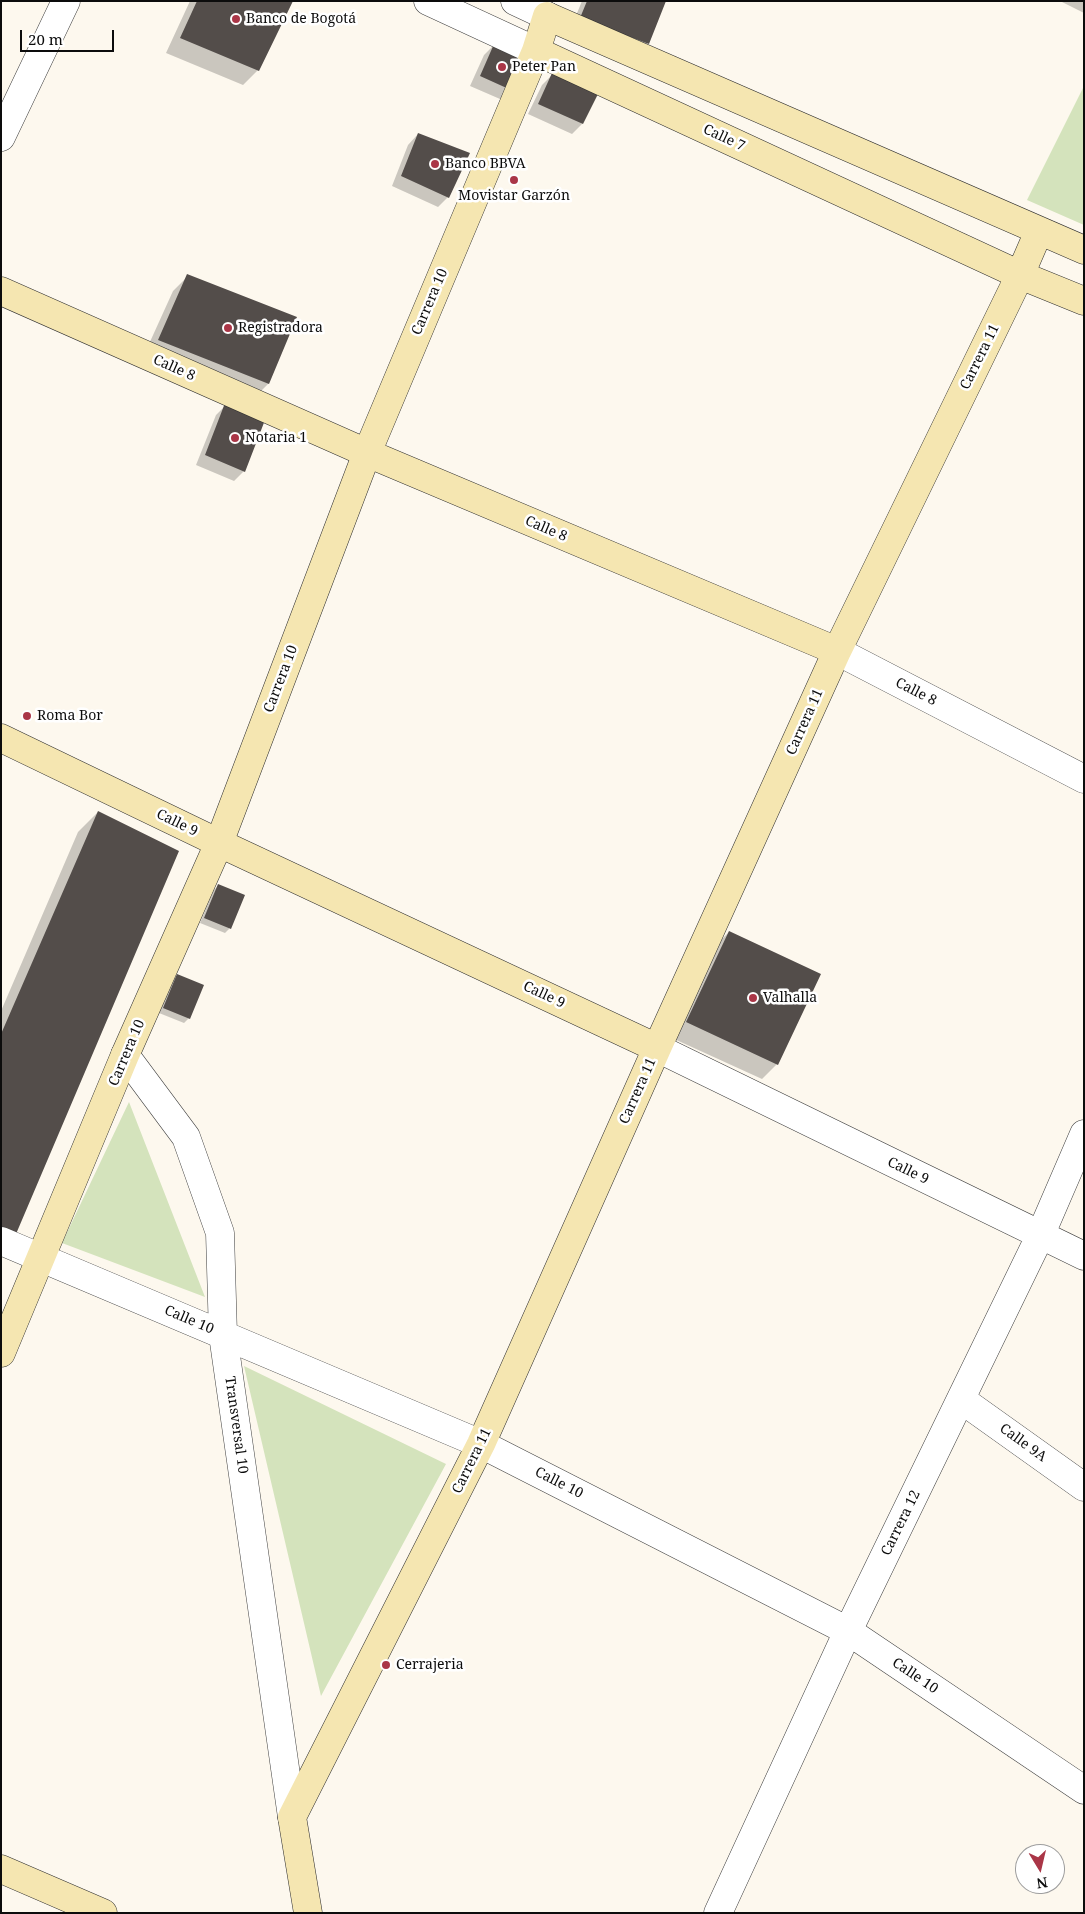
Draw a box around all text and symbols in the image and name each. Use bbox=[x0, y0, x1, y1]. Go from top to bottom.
place label: Banco de Bogotá bbox=[246, 11, 356, 27]
marker: Banco de Bogotá bbox=[230, 13, 242, 25]
scale bar bbox=[22, 20, 116, 52]
text: 20 m bbox=[28, 29, 63, 49]
place label: Peter Pan bbox=[512, 59, 576, 75]
marker: Peter Pan bbox=[496, 61, 508, 73]
street label: Calle 7 bbox=[700, 121, 748, 155]
place label: Banco BBVA bbox=[445, 156, 526, 172]
marker: Banco BBVA bbox=[429, 158, 441, 170]
marker: Movistar Garzón bbox=[508, 174, 520, 186]
place label: Movistar Garzón bbox=[458, 188, 570, 204]
street label: Carrera 10 bbox=[408, 266, 452, 338]
place label: Registradora bbox=[238, 320, 323, 336]
marker: Registradora bbox=[222, 322, 234, 334]
street label: Carrera 11 bbox=[957, 322, 1003, 392]
street label: Calle 8 bbox=[150, 351, 198, 385]
place label: Notaria 1 bbox=[245, 430, 307, 446]
marker: Notaria 1 bbox=[229, 432, 241, 444]
street label: Calle 8 bbox=[522, 513, 570, 545]
street label: Carrera 10 bbox=[260, 643, 302, 715]
street label: Calle 8 bbox=[893, 675, 939, 709]
street label: Carrera 11 bbox=[783, 686, 827, 758]
place label: Roma Bor bbox=[37, 708, 103, 724]
marker: Roma Bor bbox=[21, 710, 33, 722]
street label: Calle 9 bbox=[153, 806, 201, 840]
street label: Calle 9 bbox=[520, 978, 568, 1012]
place label: Valhalla bbox=[763, 990, 817, 1006]
marker: Valhalla bbox=[747, 992, 759, 1004]
street label: Carrera 10 bbox=[105, 1017, 149, 1089]
street label: Carrera 11 bbox=[616, 1055, 660, 1127]
street label: Calle 9 bbox=[884, 1154, 932, 1188]
street label: Calle 10 bbox=[162, 1302, 216, 1338]
street label: Transversal 10 bbox=[221, 1375, 251, 1475]
street label: Calle 9A bbox=[996, 1420, 1050, 1466]
street label: Carrera 11 bbox=[449, 1426, 495, 1496]
street label: Calle 10 bbox=[532, 1464, 586, 1502]
street label: Carrera 12 bbox=[878, 1488, 924, 1558]
street label: Calle 10 bbox=[889, 1655, 941, 1697]
place label: Cerrajeria bbox=[396, 1657, 464, 1673]
marker: Cerrajeria bbox=[380, 1659, 392, 1671]
north arrow bbox=[1015, 1844, 1065, 1894]
text: N bbox=[1035, 1873, 1049, 1894]

